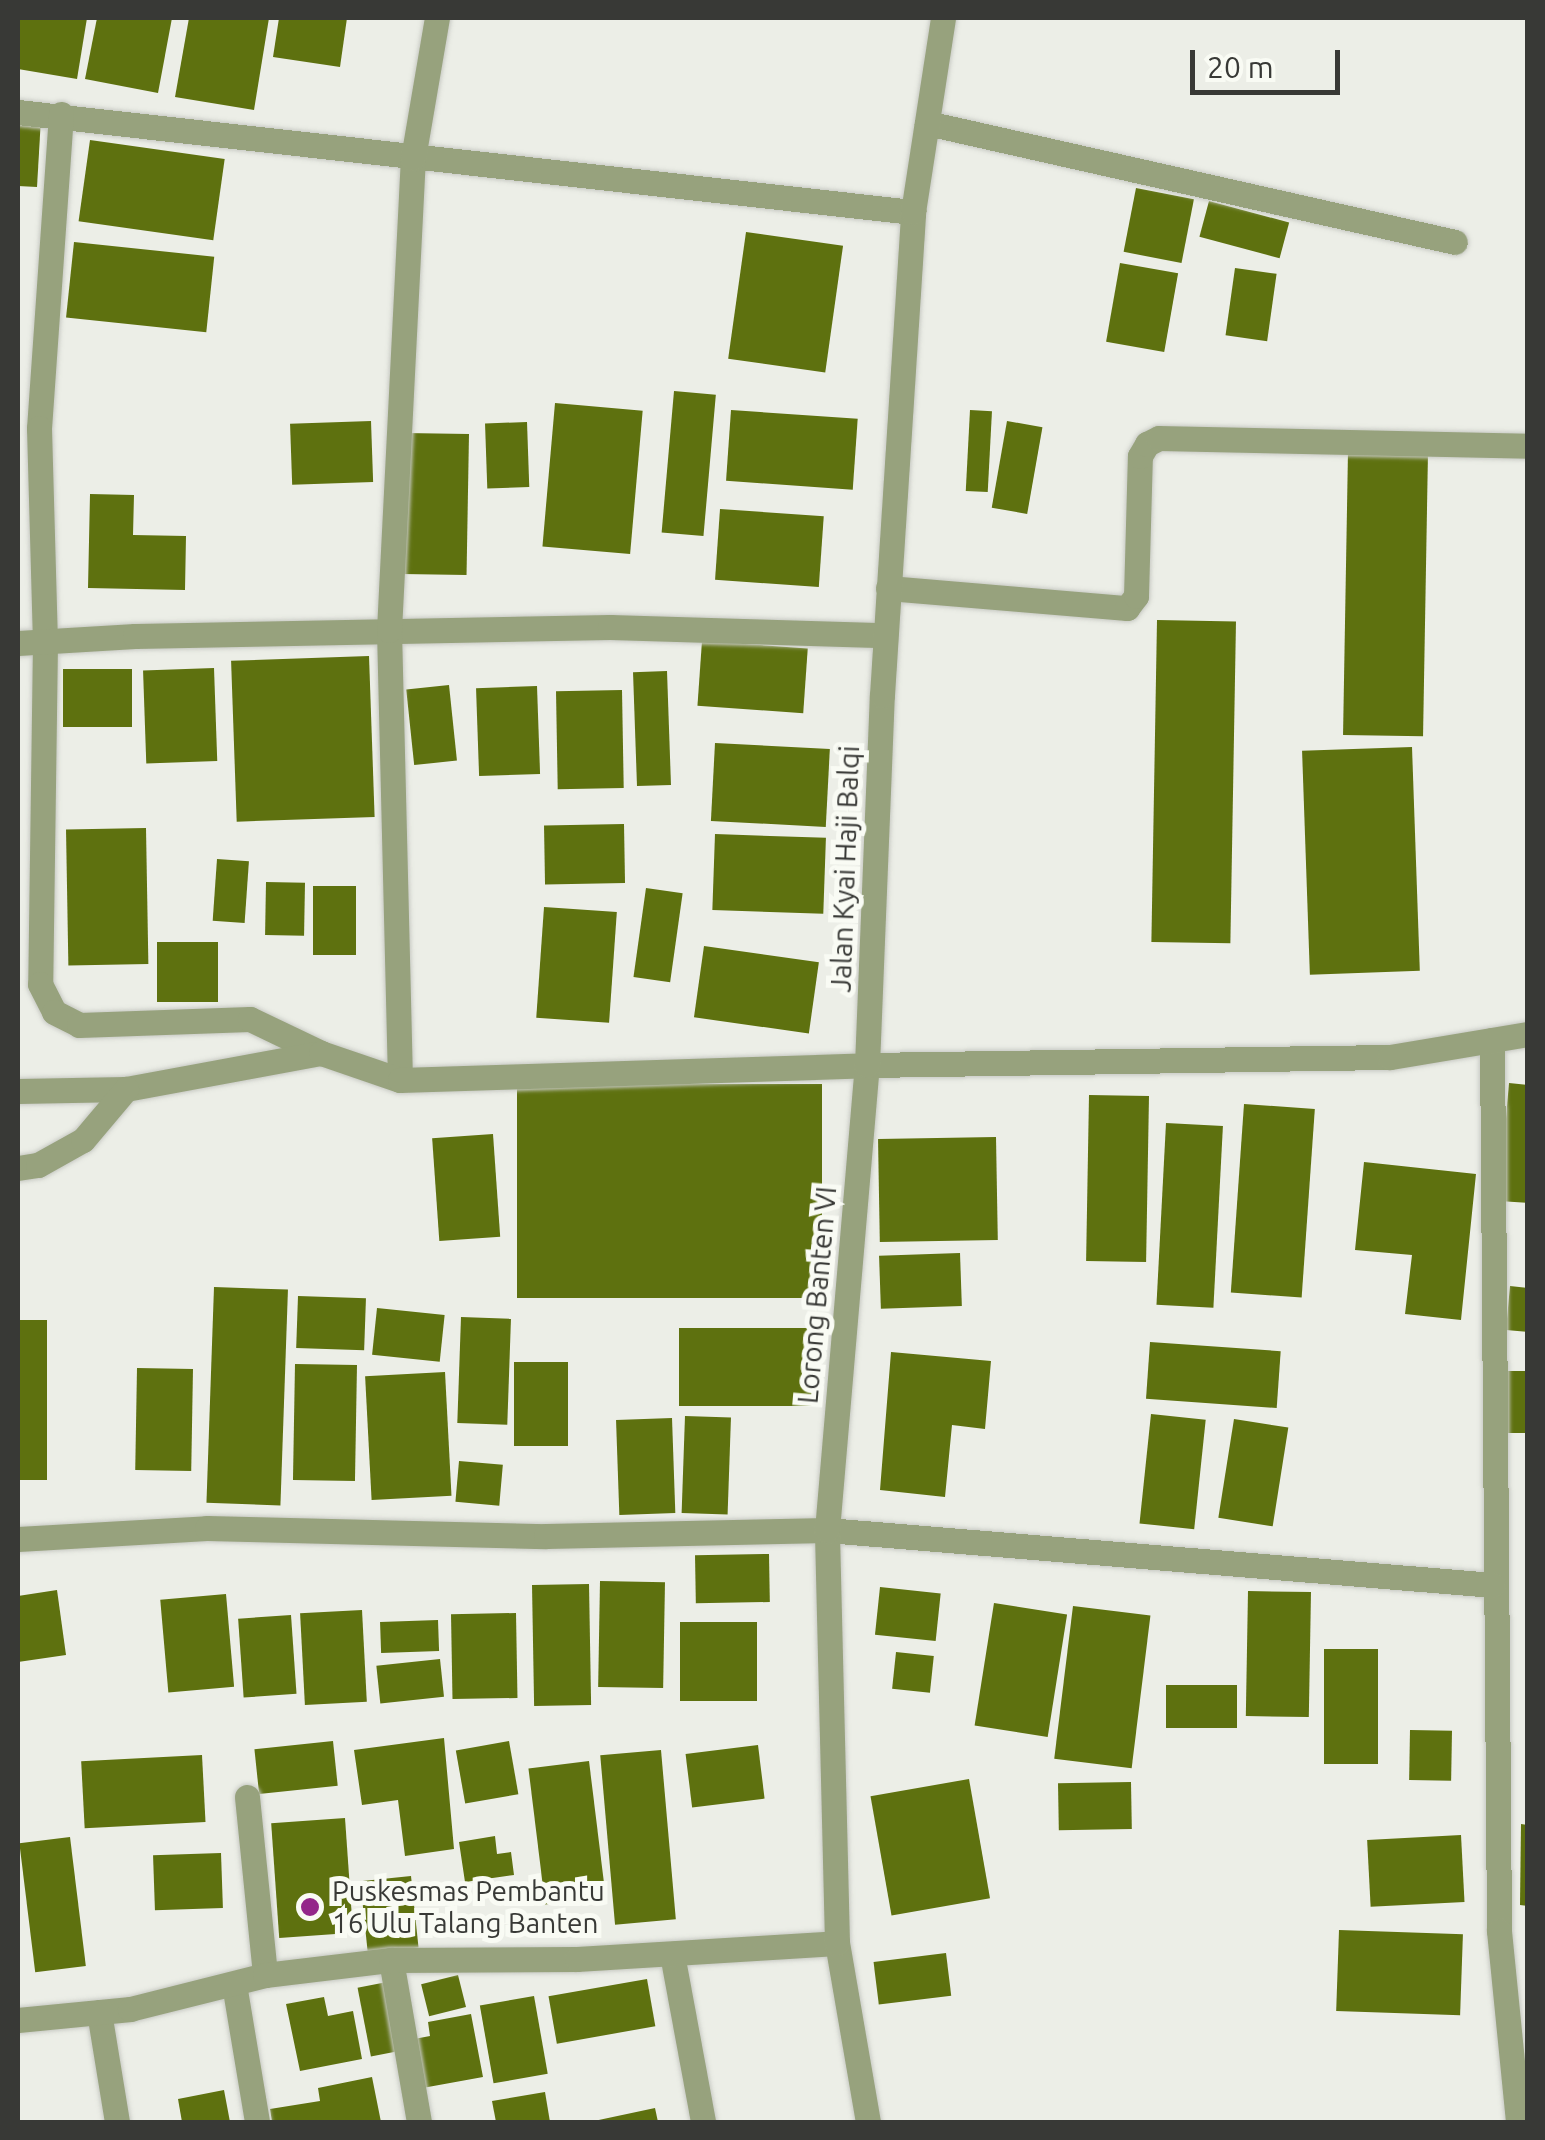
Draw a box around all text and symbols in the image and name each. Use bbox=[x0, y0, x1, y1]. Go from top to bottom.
scale bar bbox=[1195, 30, 1345, 92]
text: 20 m bbox=[1207, 50, 1274, 84]
street label: Jalan Kyai Haji Balqi bbox=[824, 745, 866, 993]
street label: Lorong Banten VI bbox=[791, 1185, 843, 1405]
place label: Puskesmas Pembantu 16 Ulu Talang Banten bbox=[332, 1874, 605, 1940]
marker: Puskesmas Pembantu 16 Ulu Talang Banten bbox=[297, 1894, 323, 1920]

